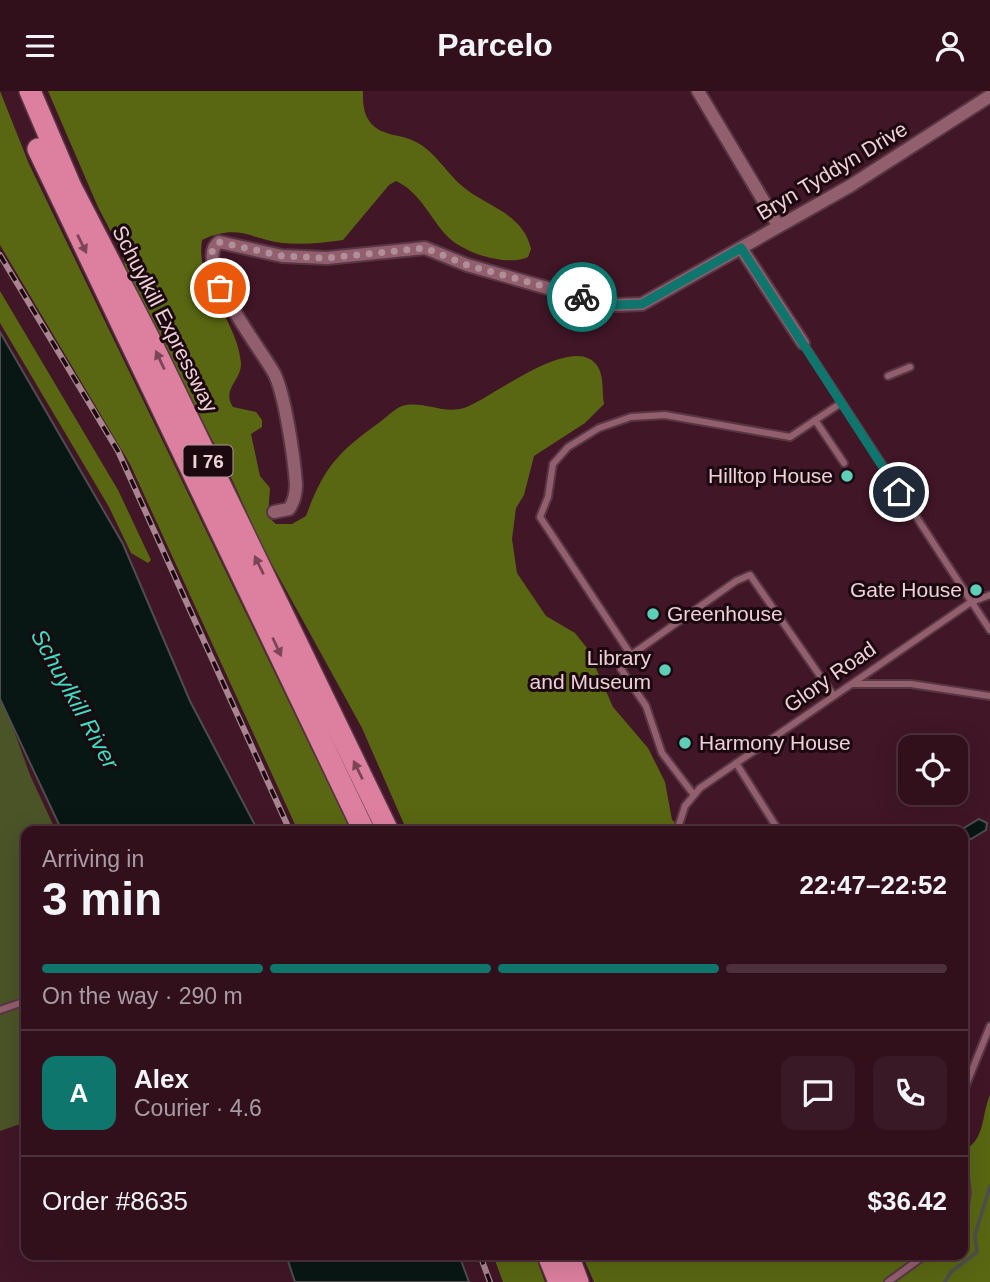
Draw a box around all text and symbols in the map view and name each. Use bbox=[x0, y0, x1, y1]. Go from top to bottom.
icon: menu bbox=[21, 27, 59, 65]
text: Parcelo bbox=[437, 27, 553, 63]
icon: person bbox=[931, 27, 969, 65]
street label: Bryn Tyddyn Drive bbox=[752, 117, 911, 225]
street label: Schuylkill Expressway bbox=[108, 222, 223, 416]
one-way arrow bbox=[76, 234, 87, 254]
pin bbox=[190, 258, 250, 318]
courier bbox=[547, 262, 617, 332]
icon: bag bbox=[201, 269, 239, 307]
icon: bike bbox=[563, 278, 601, 316]
one-way arrow bbox=[154, 350, 166, 370]
road number: I 76 bbox=[184, 445, 232, 477]
pin bbox=[869, 462, 929, 522]
place label: Hilltop House bbox=[708, 464, 833, 487]
marker: Hilltop House bbox=[839, 468, 855, 484]
icon: home bbox=[880, 473, 918, 511]
one-way arrow bbox=[253, 555, 264, 575]
place label: Gate House bbox=[850, 578, 962, 601]
marker: Gate House bbox=[968, 582, 984, 598]
place label: Greenhouse bbox=[667, 602, 783, 625]
marker: Greenhouse bbox=[645, 606, 661, 622]
water label: Schuylkill River bbox=[26, 625, 125, 775]
one-way arrow bbox=[271, 637, 282, 657]
street label: Glory Road bbox=[780, 637, 880, 716]
place label: Library and Museum bbox=[530, 646, 651, 693]
marker: Library and Museum bbox=[657, 662, 673, 678]
place label: Harmony House bbox=[699, 731, 851, 754]
marker: Harmony House bbox=[677, 735, 693, 751]
map controls bbox=[898, 735, 968, 805]
button: locate bbox=[898, 735, 968, 805]
one-way arrow bbox=[353, 760, 364, 780]
text: Arriving in bbox=[42, 846, 144, 872]
text: 22:47–22:52 bbox=[800, 870, 947, 900]
text: 3 min bbox=[42, 873, 162, 925]
text: On the way · 290 m bbox=[42, 983, 243, 1009]
button: chat bbox=[781, 1056, 855, 1130]
button: phone bbox=[873, 1056, 947, 1130]
text: Alex bbox=[134, 1064, 189, 1094]
text: A bbox=[70, 1078, 88, 1108]
text: Courier · 4.6 bbox=[134, 1095, 262, 1121]
text: Order #8635 bbox=[42, 1186, 188, 1216]
text: $36.42 bbox=[867, 1186, 947, 1216]

